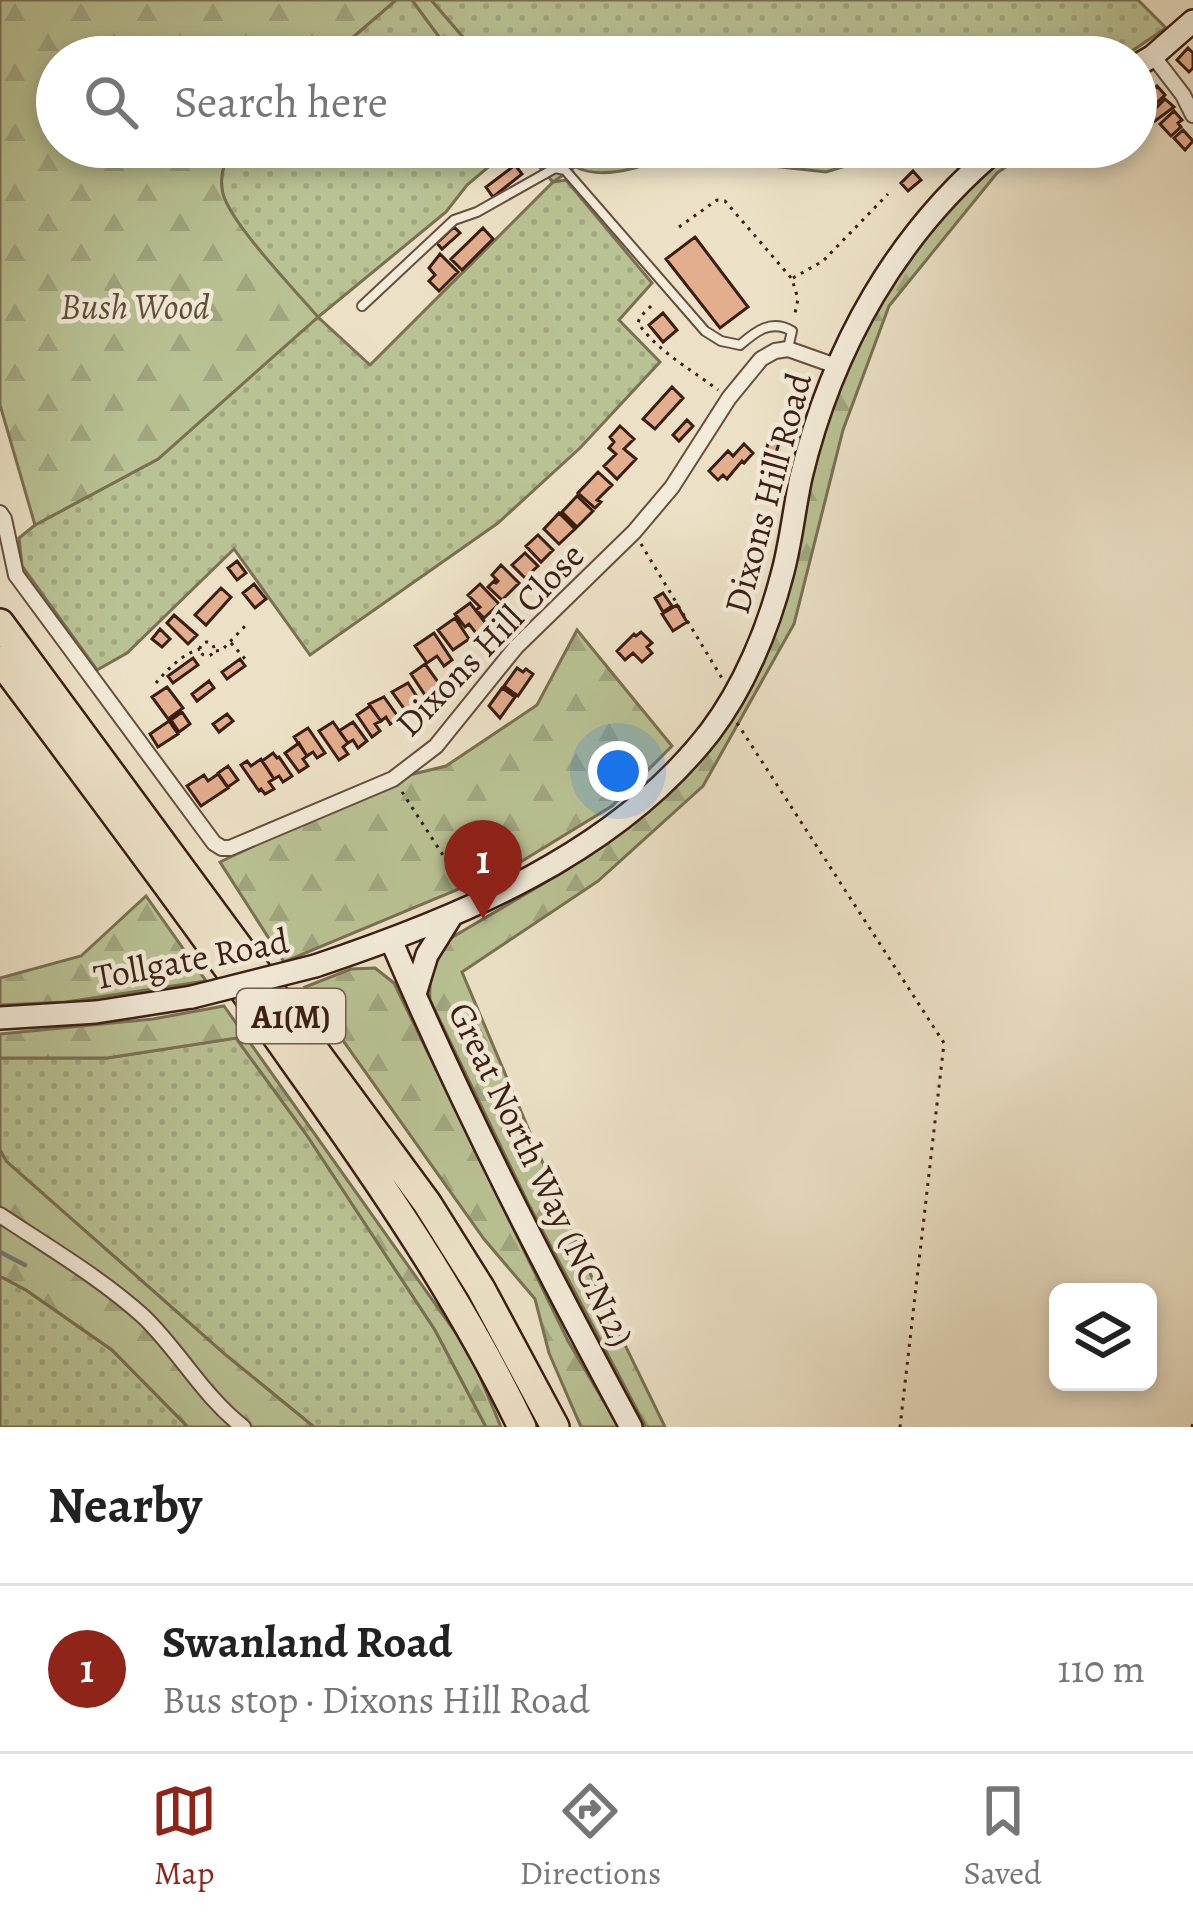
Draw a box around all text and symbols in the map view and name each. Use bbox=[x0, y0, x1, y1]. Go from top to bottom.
search box bbox=[36, 36, 1157, 168]
icon: search bbox=[78, 69, 144, 135]
text: Search here bbox=[174, 71, 388, 133]
park label: Bush Wood bbox=[60, 282, 210, 331]
street label: Dixons Hill Road bbox=[712, 367, 823, 619]
street label: Dixons Hill Close bbox=[384, 531, 595, 747]
your location bbox=[588, 741, 648, 801]
pin: 1 bbox=[444, 820, 522, 919]
street label: Tollgate Road bbox=[90, 915, 293, 1001]
road number: A1(M) bbox=[237, 989, 345, 1043]
street label: Great North Way (NCN12) bbox=[437, 994, 646, 1354]
map controls bbox=[1049, 1283, 1157, 1391]
button: layers bbox=[1049, 1283, 1157, 1391]
text: Nearby bbox=[48, 1470, 202, 1540]
text: Swanland Road bbox=[162, 1611, 452, 1673]
text: 1 bbox=[80, 1642, 94, 1695]
text: 110 m bbox=[1057, 1642, 1145, 1695]
text: Bus stop · Dixons Hill Road bbox=[162, 1673, 590, 1726]
tab: Map bbox=[151, 1778, 217, 1895]
tab: Directions bbox=[520, 1778, 661, 1895]
tab: Saved bbox=[964, 1778, 1042, 1895]

